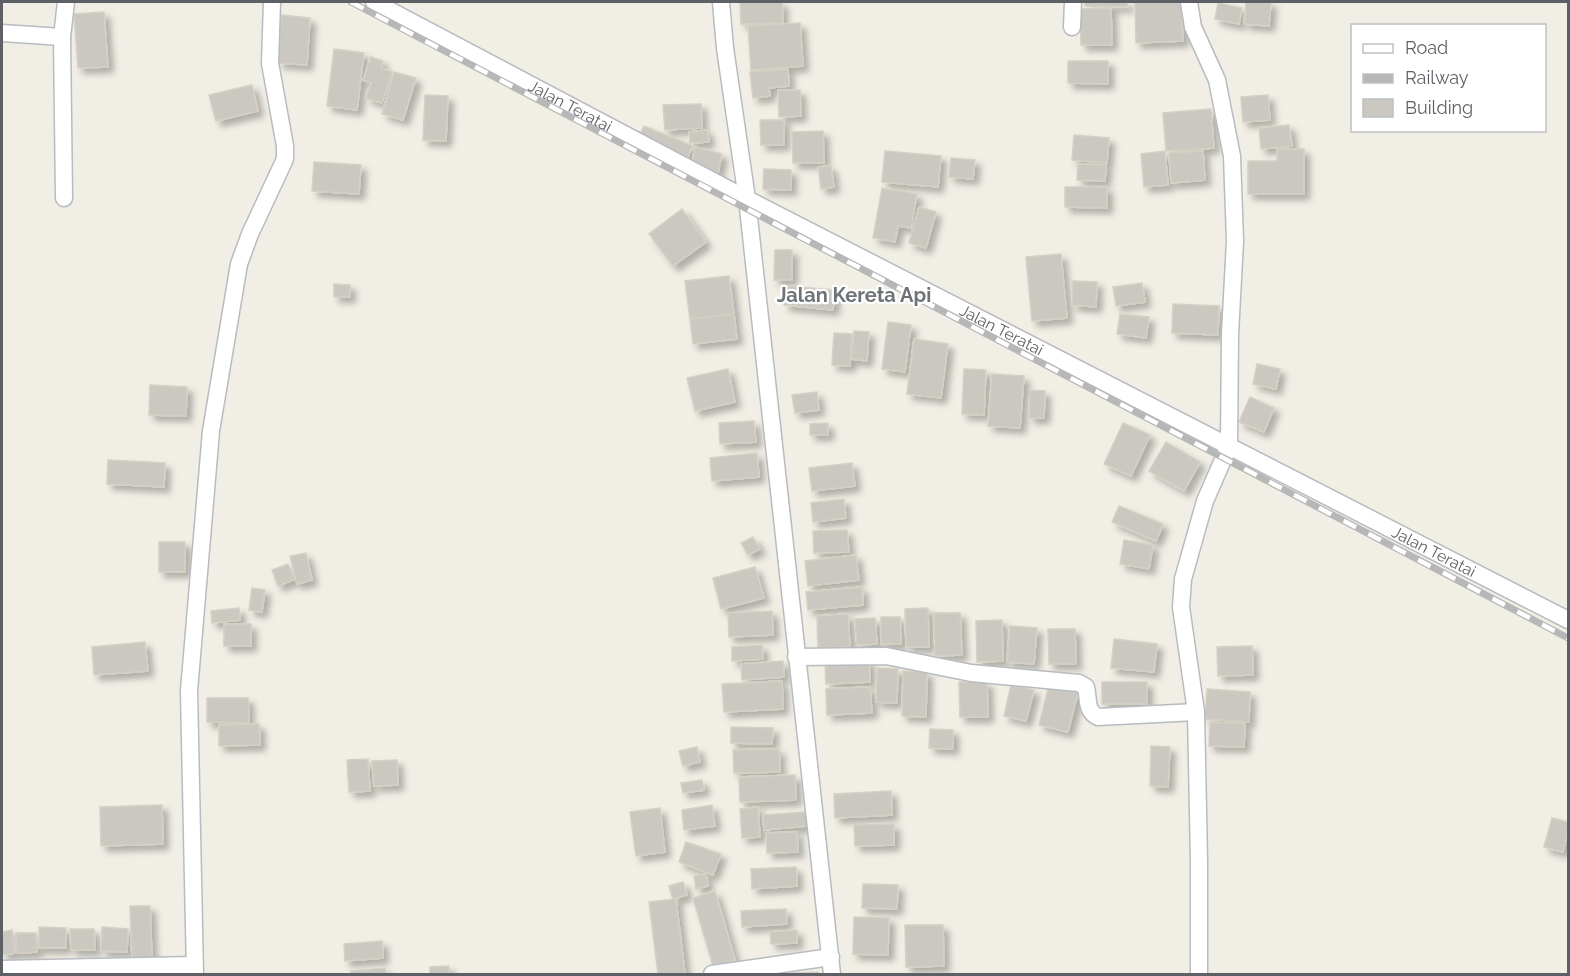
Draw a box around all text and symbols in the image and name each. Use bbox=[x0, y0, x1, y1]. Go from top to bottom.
legend bbox=[1351, 24, 1546, 132]
text: Road bbox=[1405, 37, 1448, 58]
text: Railway bbox=[1405, 67, 1469, 88]
street label: Jalan Teratai bbox=[525, 76, 615, 135]
text: Building bbox=[1405, 97, 1473, 118]
district label: Jalan Kereta Api bbox=[777, 283, 931, 307]
street label: Jalan Teratai bbox=[957, 300, 1047, 359]
street label: Jalan Teratai bbox=[1389, 522, 1479, 581]

